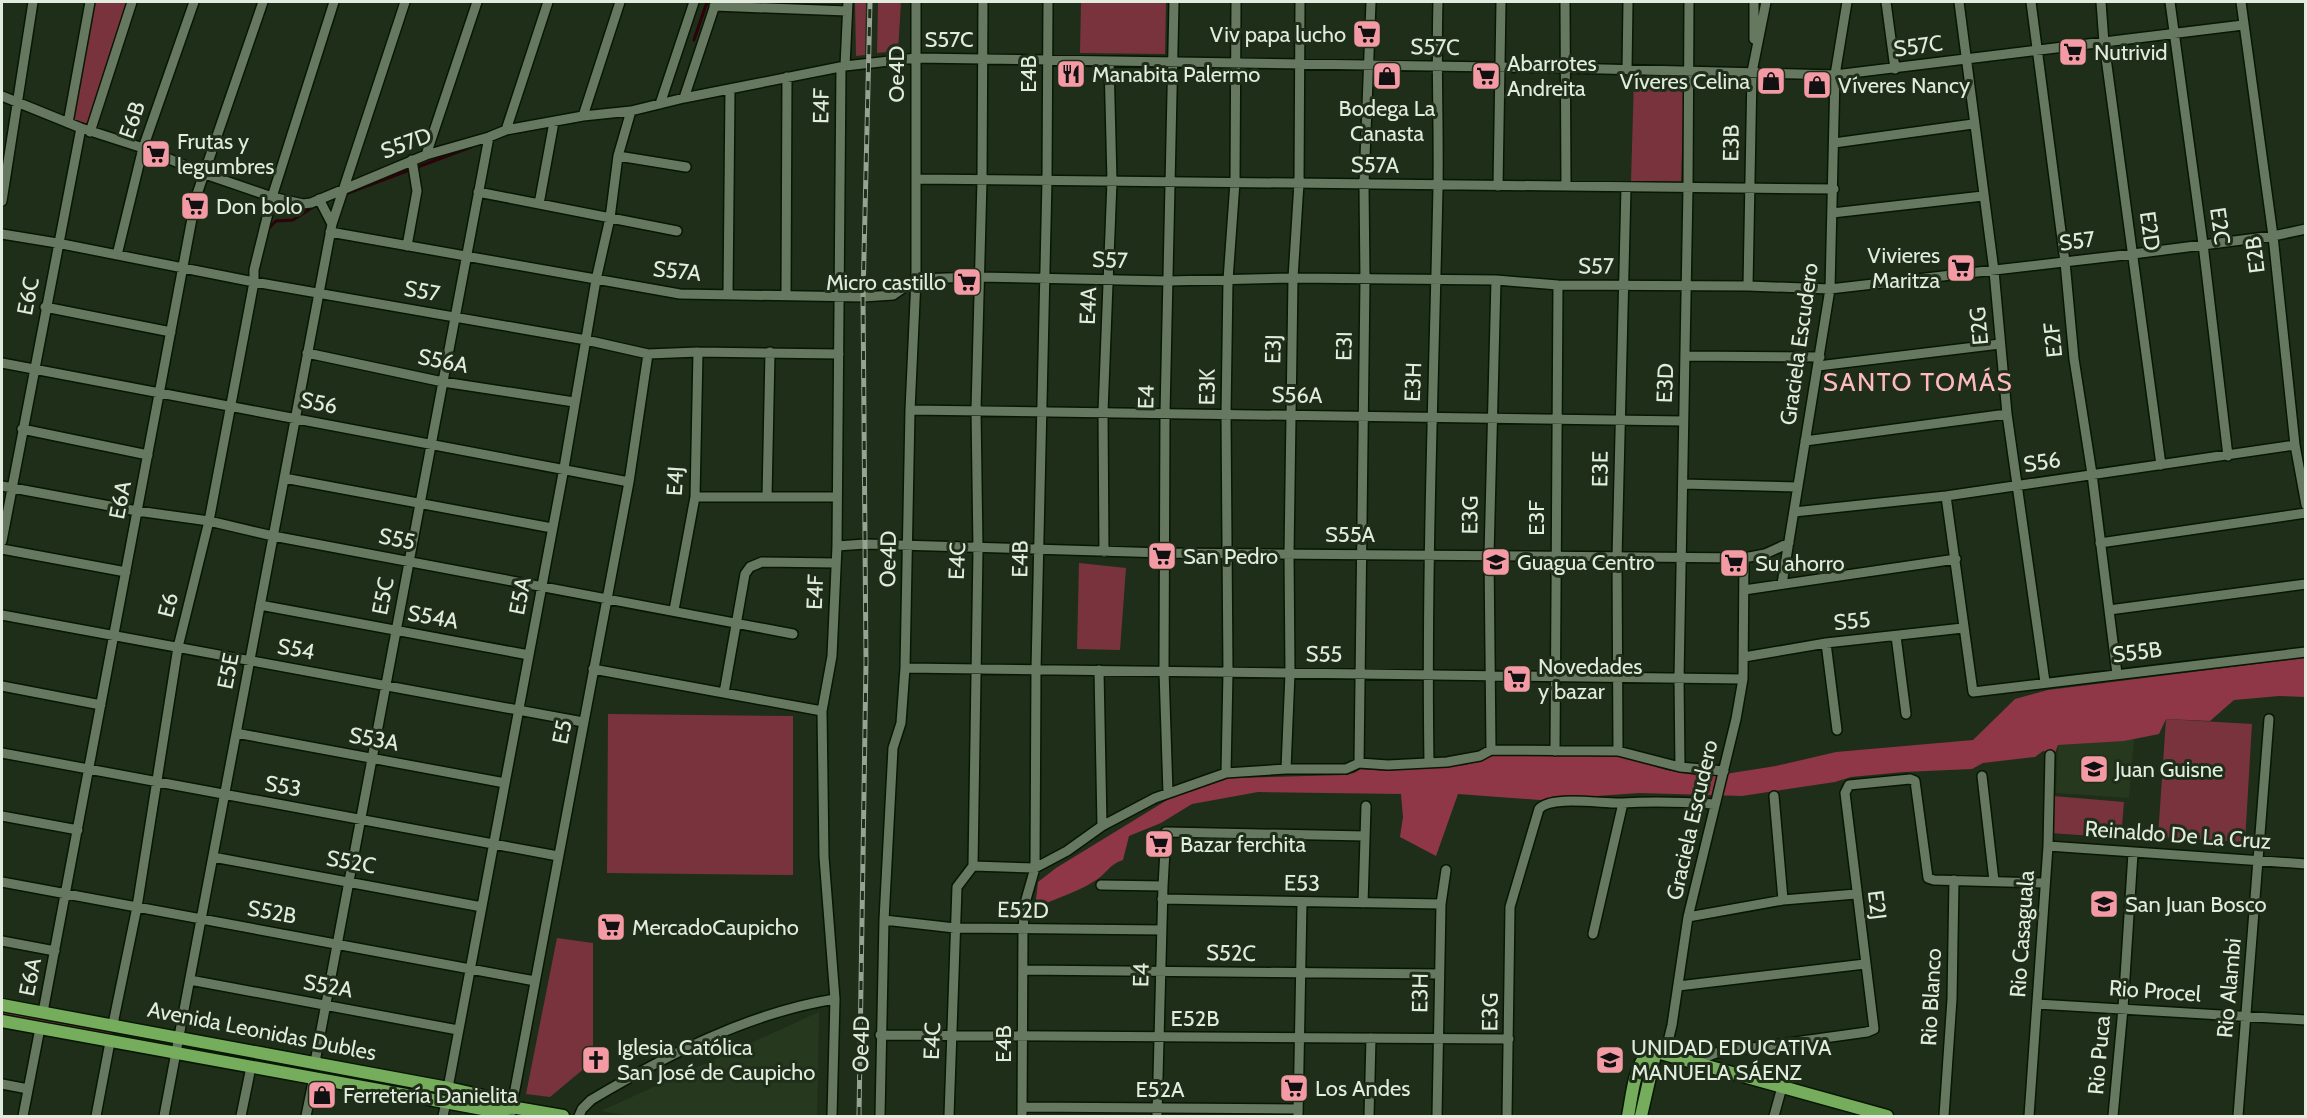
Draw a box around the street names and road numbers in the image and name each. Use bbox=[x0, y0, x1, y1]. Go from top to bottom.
street label: S57C bbox=[924, 26, 974, 53]
street label: S57C bbox=[1892, 29, 1944, 63]
street label: S57C bbox=[1410, 33, 1460, 61]
street label: Oe4D bbox=[883, 46, 910, 102]
street label: E4B bbox=[1015, 55, 1042, 93]
street label: E4F bbox=[807, 87, 835, 124]
street label: E6B bbox=[113, 98, 151, 142]
street label: S57D bbox=[377, 121, 435, 165]
street label: E3B bbox=[1717, 124, 1745, 162]
street label: S57A bbox=[1351, 151, 1400, 179]
street label: E2C bbox=[2204, 206, 2236, 246]
street label: E2D bbox=[2134, 209, 2166, 253]
street label: S57 bbox=[2058, 225, 2096, 257]
street label: E2B bbox=[2239, 235, 2271, 275]
street label: S57 bbox=[1092, 246, 1128, 274]
street label: S57 bbox=[1578, 252, 1614, 280]
street label: S57A bbox=[652, 255, 703, 287]
street label: Graciela Escudero bbox=[1774, 261, 1824, 427]
street label: E6C bbox=[11, 275, 45, 317]
street label: S57 bbox=[402, 275, 442, 307]
street label: E4A bbox=[1074, 286, 1102, 325]
street label: E2G bbox=[1964, 306, 1994, 346]
street label: E2F bbox=[2038, 321, 2068, 359]
street label: E3I bbox=[1330, 331, 1358, 361]
street label: E3J bbox=[1259, 334, 1287, 364]
street label: S56A bbox=[415, 343, 471, 379]
street label: E3H bbox=[1399, 362, 1427, 402]
street label: E3D bbox=[1651, 362, 1679, 404]
street label: E3K bbox=[1193, 368, 1221, 406]
street label: S56A bbox=[1271, 381, 1323, 409]
street label: E4 bbox=[1132, 384, 1160, 409]
street label: S56 bbox=[298, 386, 340, 420]
street label: S56 bbox=[2021, 446, 2063, 478]
street label: E3E bbox=[1586, 451, 1614, 487]
street label: E4J bbox=[661, 465, 689, 497]
street label: E6A bbox=[103, 478, 137, 521]
street label: E3G bbox=[1456, 495, 1484, 535]
street label: E3F bbox=[1523, 500, 1550, 536]
street label: S55A bbox=[1325, 521, 1376, 548]
street label: S55 bbox=[376, 522, 418, 556]
street label: Oe4D bbox=[874, 530, 902, 588]
street label: E4B bbox=[1006, 540, 1034, 578]
street label: E4C bbox=[943, 542, 971, 580]
street label: E4F bbox=[801, 573, 829, 610]
street label: E5C bbox=[366, 575, 400, 617]
street label: E5A bbox=[503, 575, 537, 617]
street label: E6 bbox=[152, 590, 184, 620]
street label: S54A bbox=[406, 599, 461, 635]
street label: S55 bbox=[1832, 606, 1872, 636]
street label: S54 bbox=[275, 632, 317, 666]
street label: S55B bbox=[2111, 636, 2163, 668]
street label: S55 bbox=[1305, 640, 1343, 668]
street label: E5E bbox=[211, 651, 245, 691]
street label: E5 bbox=[546, 718, 578, 746]
street label: S53A bbox=[347, 721, 401, 757]
street label: Graciela Escudero bbox=[1660, 737, 1724, 903]
street label: S53 bbox=[263, 770, 303, 802]
street label: Reinaldo De La Cruz bbox=[2084, 815, 2272, 855]
street label: S52C bbox=[324, 844, 378, 880]
street label: E53 bbox=[1284, 869, 1320, 897]
street label: Rio Casaguala bbox=[2004, 869, 2040, 998]
street label: E2J bbox=[1862, 889, 1892, 921]
street label: S52B bbox=[245, 894, 299, 930]
street label: E52D bbox=[997, 896, 1049, 924]
street label: Rio Alambi bbox=[2211, 937, 2247, 1039]
street label: S52C bbox=[1206, 939, 1256, 967]
street label: Rio Blanco bbox=[1915, 947, 1947, 1047]
street label: E6A bbox=[13, 955, 47, 998]
street label: E4 bbox=[1127, 962, 1155, 987]
street label: S52A bbox=[301, 968, 355, 1004]
street label: E3H bbox=[1406, 973, 1434, 1013]
street label: Rio Procel bbox=[2108, 974, 2203, 1008]
street label: E3G bbox=[1476, 992, 1504, 1032]
street label: Avenida Leonidas Dubles bbox=[145, 996, 379, 1066]
street label: E52B bbox=[1171, 1005, 1219, 1032]
street label: Rio Puca bbox=[2082, 1014, 2116, 1096]
street label: Oe4D bbox=[847, 1015, 875, 1073]
street label: E4C bbox=[918, 1022, 946, 1060]
street label: E4B bbox=[990, 1025, 1017, 1063]
street label: E52A bbox=[1135, 1076, 1185, 1103]

